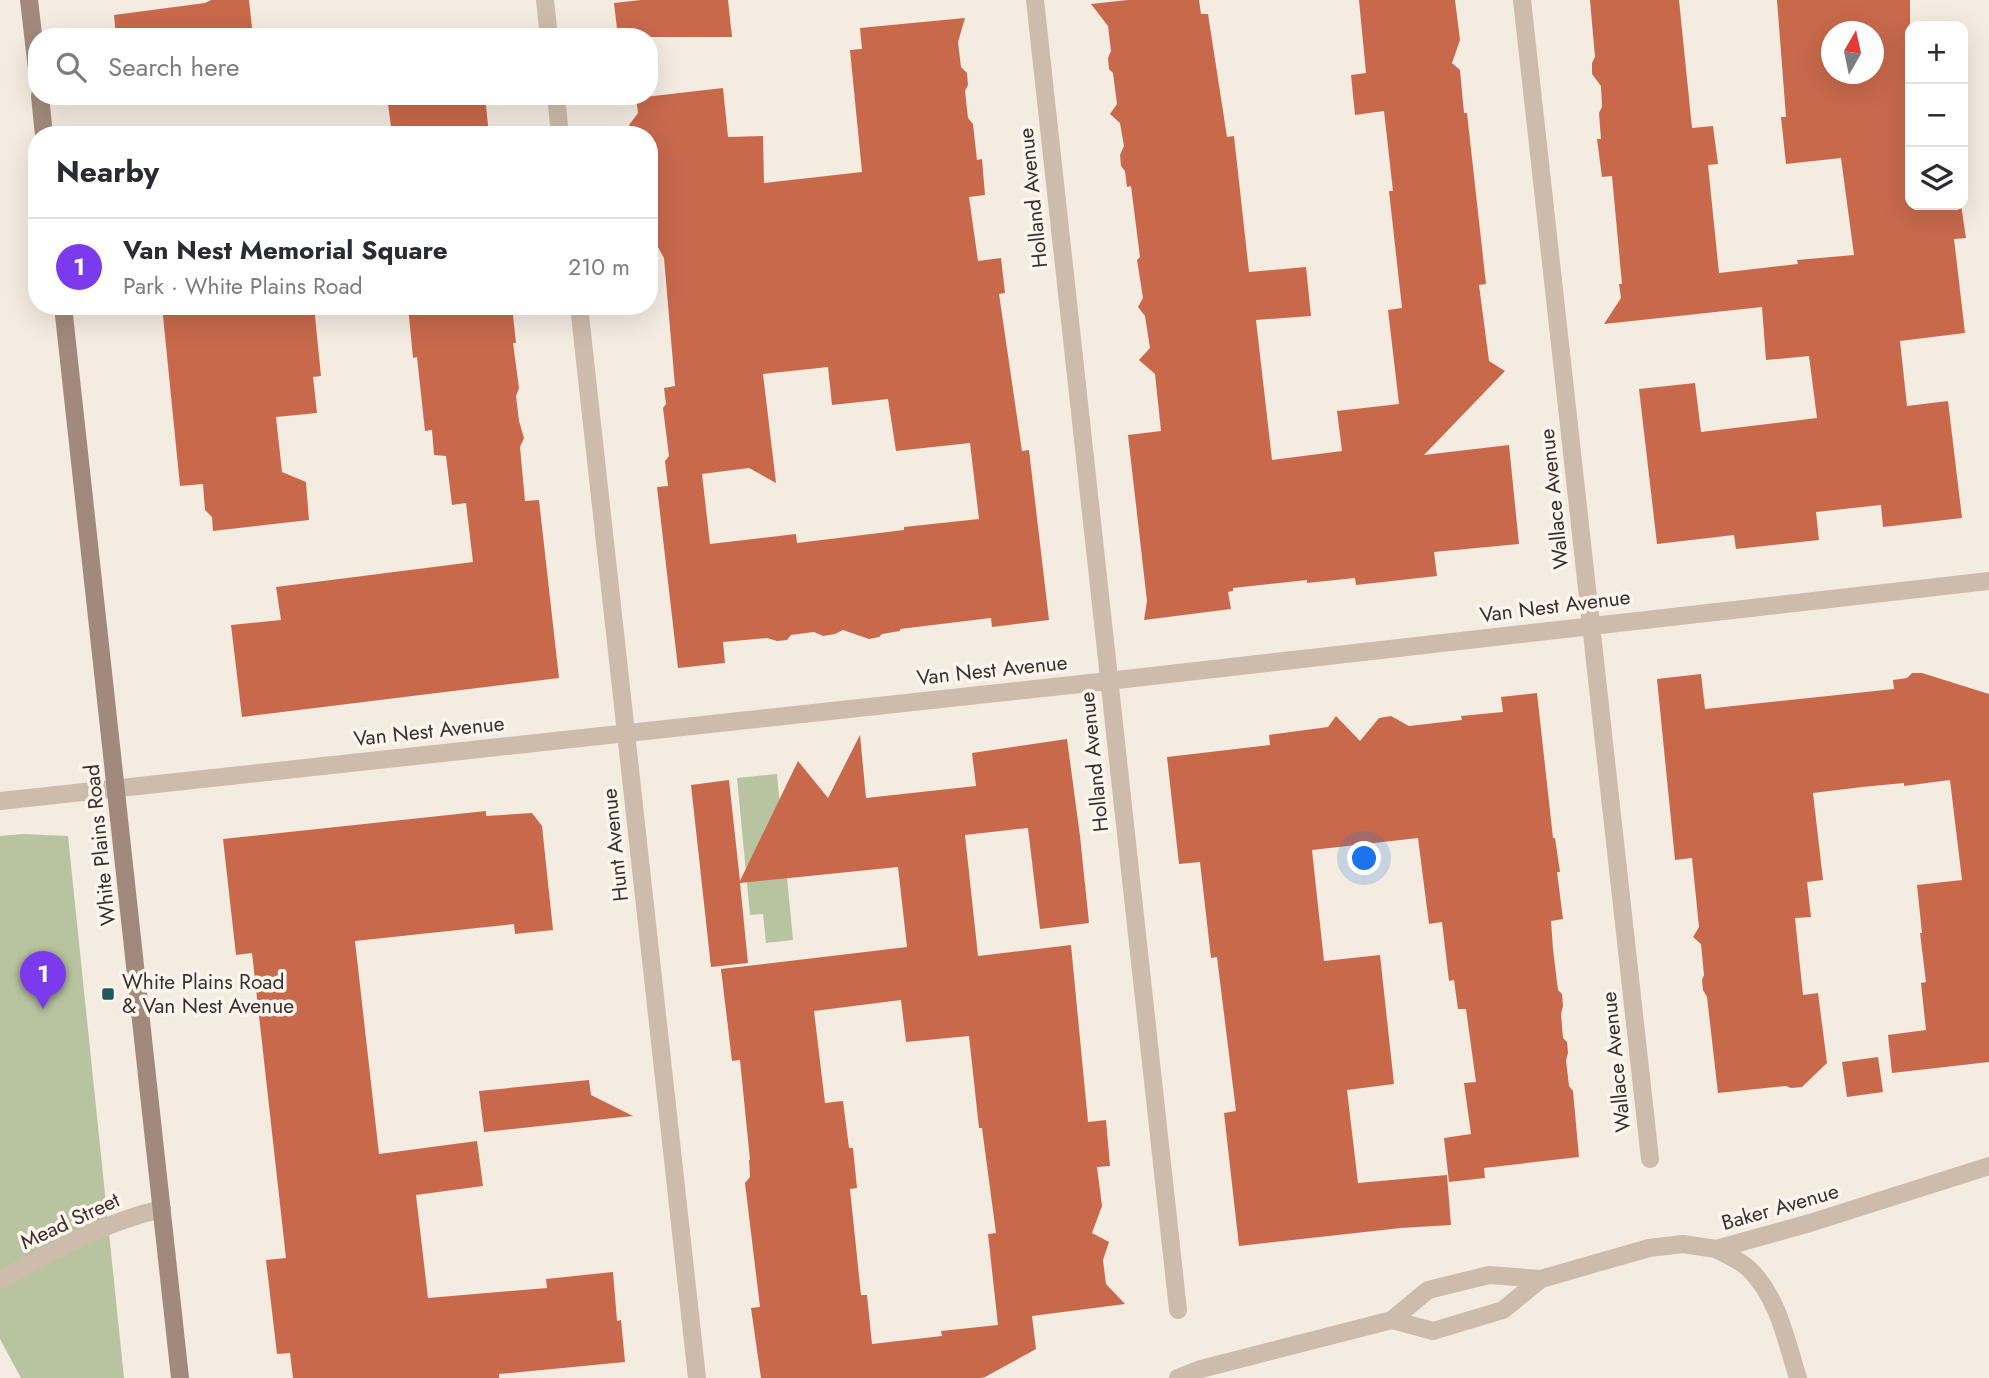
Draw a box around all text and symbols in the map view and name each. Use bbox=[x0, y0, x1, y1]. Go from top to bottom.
north arrow bbox=[1821, 21, 1884, 84]
map controls bbox=[1905, 21, 1968, 210]
button: + bbox=[1905, 21, 1968, 84]
search box bbox=[28, 28, 658, 105]
icon: search bbox=[52, 48, 90, 86]
text: Search here bbox=[108, 48, 240, 86]
button: − bbox=[1905, 84, 1968, 147]
street label: Holland Avenue bbox=[1011, 126, 1055, 270]
button: layers bbox=[1905, 147, 1968, 210]
text: Nearby bbox=[56, 150, 159, 193]
text: Van Nest Memorial Square bbox=[123, 231, 448, 269]
text: 1 bbox=[73, 250, 85, 284]
text: 210 m bbox=[568, 250, 630, 284]
text: Park · White Plains Road bbox=[123, 269, 363, 303]
street label: Wallace Avenue bbox=[1532, 427, 1576, 571]
street label: Van Nest Avenue bbox=[1478, 582, 1632, 630]
street label: Van Nest Avenue bbox=[915, 647, 1069, 693]
street label: Holland Avenue bbox=[1072, 690, 1116, 834]
street label: Van Nest Avenue bbox=[352, 708, 506, 754]
street label: White Plains Road bbox=[77, 763, 123, 927]
street label: Hunt Avenue bbox=[594, 787, 636, 903]
your location bbox=[1347, 841, 1381, 875]
pin: 1 bbox=[20, 951, 66, 1009]
place label: White Plains Road & Van Nest Avenue bbox=[122, 967, 294, 1021]
marker: White Plains Road & Van Nest Avenue bbox=[100, 986, 116, 1002]
street label: Wallace Avenue bbox=[1594, 990, 1638, 1134]
street label: Baker Avenue bbox=[1718, 1176, 1842, 1238]
street label: Mead Street bbox=[15, 1185, 125, 1257]

